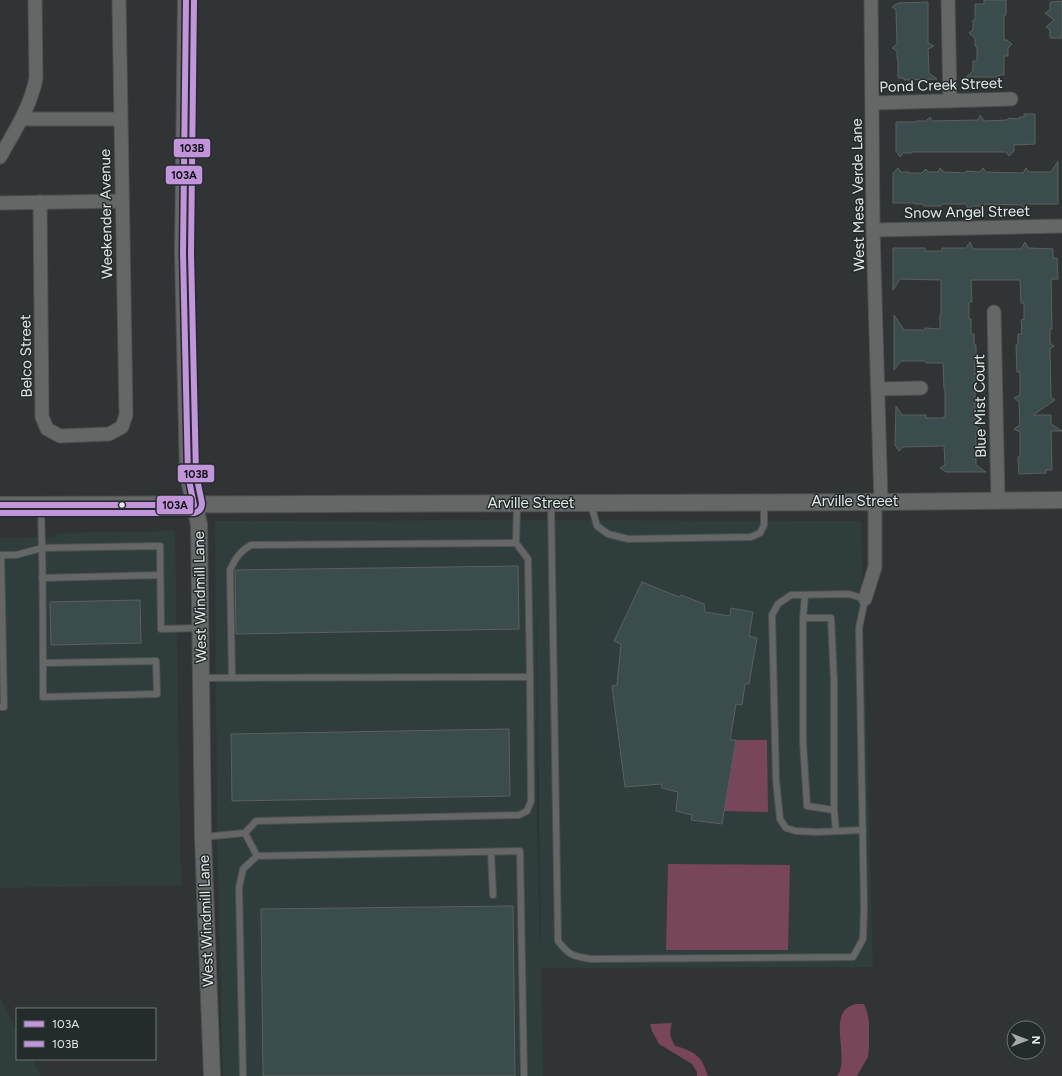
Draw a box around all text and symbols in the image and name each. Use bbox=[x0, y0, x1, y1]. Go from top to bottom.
street label: Pond Creek Street bbox=[879, 74, 1003, 96]
street label: West Mesa Verde Lane bbox=[848, 118, 868, 272]
line badge: 103B bbox=[173, 138, 211, 158]
text: 103B bbox=[180, 142, 205, 155]
street label: Weekender Avenue bbox=[96, 149, 116, 279]
line badge: 103A bbox=[165, 165, 203, 185]
text: 103A bbox=[171, 169, 197, 182]
street label: Snow Angel Street bbox=[904, 202, 1031, 222]
street label: Belco Street bbox=[16, 314, 36, 398]
street label: Blue Mist Court bbox=[970, 354, 990, 458]
line badge: 103B bbox=[177, 464, 215, 483]
text: 103B bbox=[184, 468, 209, 481]
street label: Arville Street bbox=[811, 492, 899, 510]
street label: Arville Street bbox=[487, 494, 575, 512]
line badge: 103A bbox=[156, 495, 194, 515]
text: 103A bbox=[162, 499, 188, 512]
unlabelled marker bbox=[117, 500, 127, 510]
street label: West Windmill Lane bbox=[190, 531, 210, 663]
street label: West Windmill Lane bbox=[195, 855, 217, 987]
legend bbox=[16, 1008, 156, 1060]
text: 103A bbox=[52, 1017, 79, 1031]
north arrow bbox=[1006, 1020, 1046, 1060]
text: N bbox=[1029, 1036, 1042, 1044]
text: 103B bbox=[52, 1037, 79, 1051]

